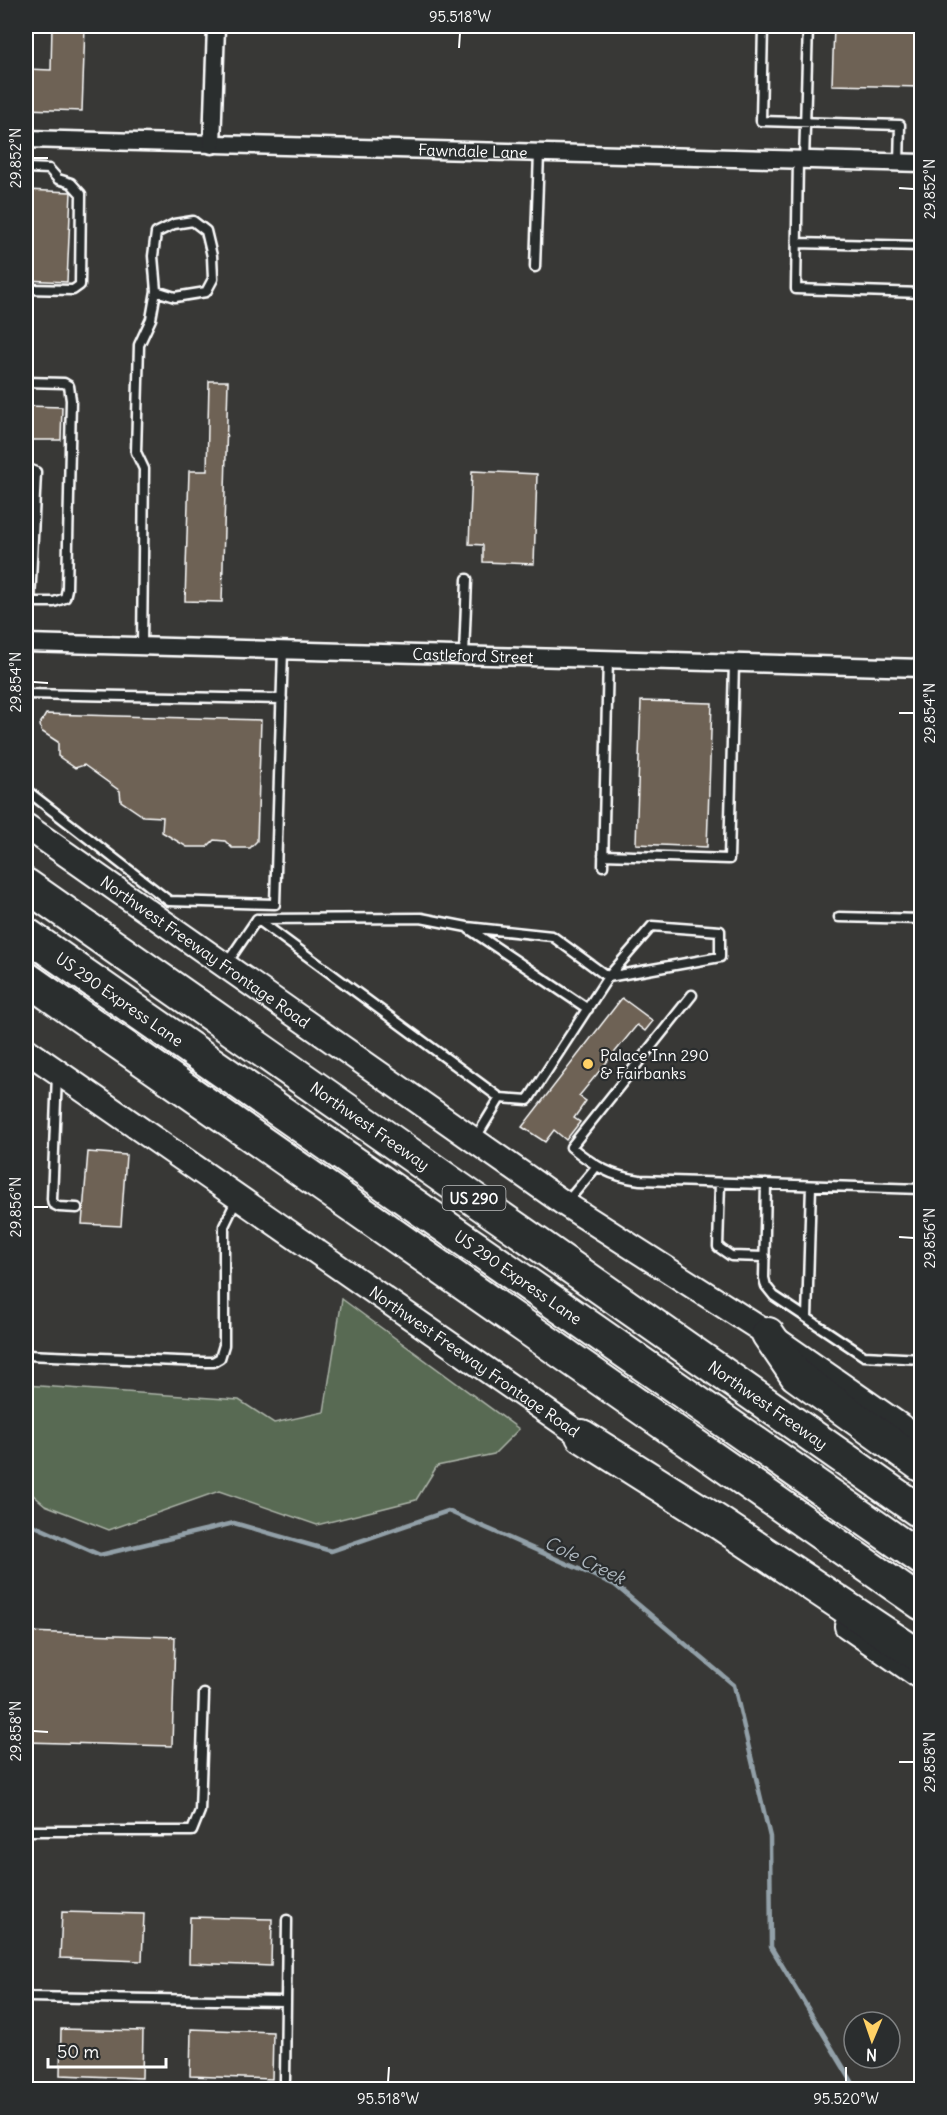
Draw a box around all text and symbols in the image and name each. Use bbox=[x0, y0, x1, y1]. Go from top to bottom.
text: 95.518°W bbox=[429, 7, 491, 26]
text: 29.852°N bbox=[6, 128, 25, 188]
street label: Fawndale Lane bbox=[418, 140, 528, 162]
text: 29.852°N bbox=[920, 159, 939, 219]
street label: Castleford Street bbox=[412, 644, 534, 667]
text: 29.854°N bbox=[6, 652, 25, 712]
text: 29.854°N bbox=[920, 683, 939, 743]
street label: Northwest Freeway Frontage Road bbox=[97, 871, 314, 1032]
street label: US 290 Express Lane bbox=[52, 948, 187, 1051]
place label: Palace Inn 290 & Fairbanks bbox=[600, 1045, 709, 1083]
marker: Palace Inn 290 & Fairbanks bbox=[581, 1057, 595, 1071]
street label: Northwest Freeway bbox=[306, 1077, 433, 1175]
text: 29.856°N bbox=[6, 1177, 25, 1237]
road number: US 290 bbox=[442, 1186, 506, 1210]
text: 29.856°N bbox=[920, 1208, 939, 1268]
street label: US 290 Express Lane bbox=[450, 1226, 586, 1329]
street label: Northwest Freeway Frontage Road bbox=[366, 1282, 583, 1441]
street label: Northwest Freeway bbox=[704, 1356, 831, 1454]
water label: Cole Creek bbox=[541, 1531, 631, 1590]
text: 29.858°N bbox=[6, 1701, 25, 1761]
text: 29.858°N bbox=[920, 1732, 939, 1792]
north arrow bbox=[842, 2010, 902, 2070]
scale bar bbox=[48, 2031, 166, 2069]
text: 50 m bbox=[57, 2040, 99, 2063]
text: N bbox=[866, 2045, 877, 2065]
text: 95.518°W bbox=[357, 2089, 419, 2108]
text: 95.520°W bbox=[813, 2089, 879, 2108]

